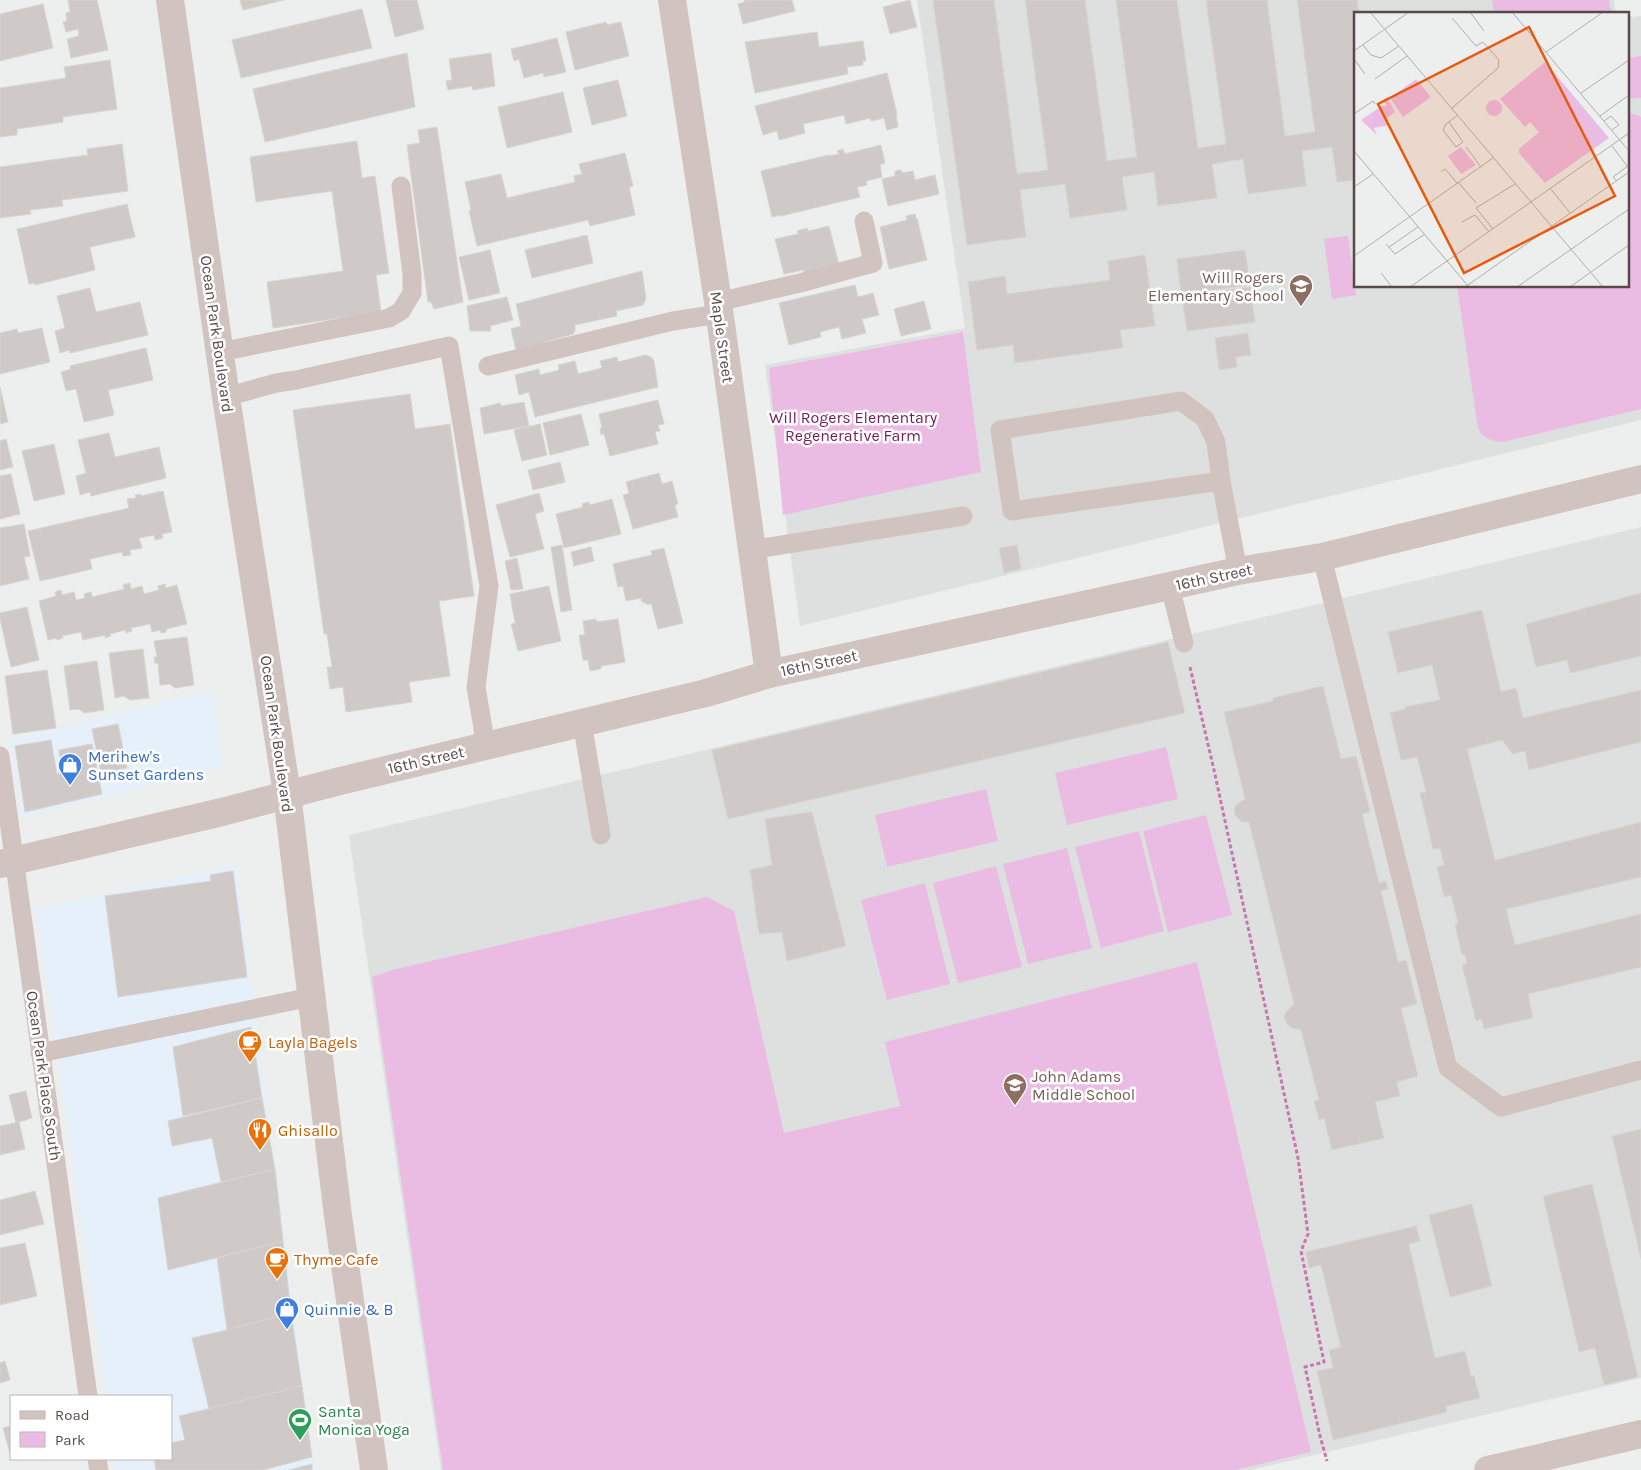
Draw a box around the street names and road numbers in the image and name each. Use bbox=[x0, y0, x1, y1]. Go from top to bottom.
street label: Ocean Park Boulevard bbox=[197, 254, 237, 414]
street label: Maple Street bbox=[706, 290, 738, 384]
street label: 16th Street bbox=[1174, 560, 1254, 594]
street label: 16th Street bbox=[779, 646, 859, 680]
street label: Ocean Park Boulevard bbox=[257, 654, 297, 814]
street label: 16th Street bbox=[386, 742, 466, 778]
street label: Ocean Park Place South bbox=[23, 990, 65, 1162]

